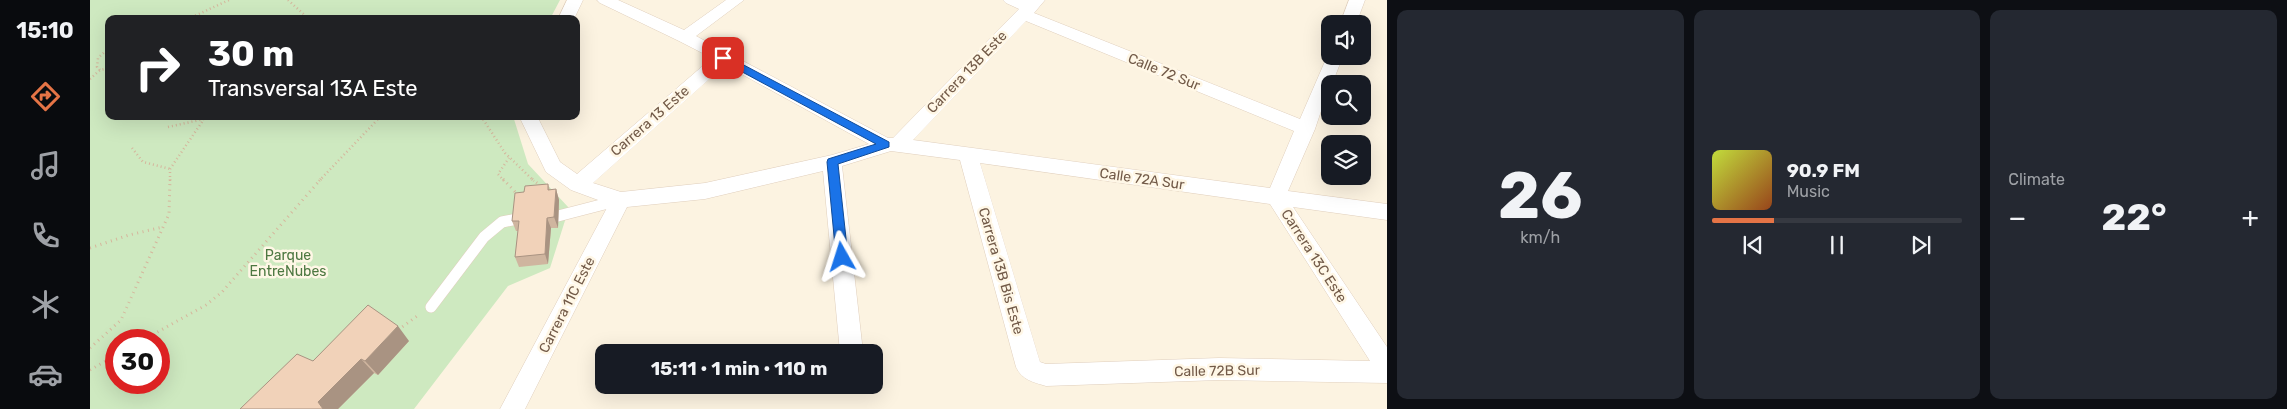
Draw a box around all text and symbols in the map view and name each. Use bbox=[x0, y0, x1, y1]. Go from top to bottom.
map controls bbox=[1321, 15, 1371, 185]
button: sound bbox=[1321, 15, 1371, 65]
text: 15:10 bbox=[16, 17, 74, 44]
street label: Carrera 13B Este bbox=[923, 27, 1011, 117]
text: 30 m bbox=[208, 33, 294, 75]
icon: right bbox=[125, 35, 190, 100]
pin bbox=[702, 37, 744, 79]
icon: arrive bbox=[709, 44, 737, 72]
street label: Calle 72 Sur bbox=[1125, 50, 1203, 94]
text: Transversal 13A Este bbox=[208, 75, 418, 102]
button: search bbox=[1321, 75, 1371, 125]
icon: directions bbox=[28, 79, 63, 114]
street label: Carrera 13 Este bbox=[607, 82, 693, 160]
button: layers bbox=[1321, 135, 1371, 185]
icon: music bbox=[28, 148, 63, 183]
text: 26 bbox=[1498, 157, 1583, 234]
text: 90.9 FM bbox=[1787, 159, 1860, 182]
street label: Calle 72A Sur bbox=[1099, 165, 1186, 193]
text: Climate bbox=[2008, 170, 2065, 189]
text: Music bbox=[1787, 182, 1830, 201]
text: 22° bbox=[2102, 194, 2167, 240]
text: − bbox=[2008, 201, 2027, 234]
text: + bbox=[2242, 201, 2259, 234]
street label: Carrera 13B Bis Este bbox=[975, 206, 1027, 337]
street label: Carrera 13C Este bbox=[1277, 206, 1351, 306]
icon: phone bbox=[28, 218, 63, 253]
text: km/h bbox=[1520, 228, 1560, 247]
position arrow bbox=[815, 230, 867, 282]
icon: previous bbox=[1739, 231, 1767, 259]
icon: pause bbox=[1823, 231, 1851, 259]
icon: next bbox=[1907, 231, 1935, 259]
park label: Parque EntreNubes bbox=[250, 247, 326, 280]
street label: Carrera 11C Este bbox=[535, 254, 599, 356]
icon: climate bbox=[28, 287, 63, 322]
speed limit sign: 30 bbox=[105, 329, 170, 394]
icon: car bbox=[28, 357, 63, 392]
text: 15:11 · 1 min · 110 m bbox=[651, 357, 827, 380]
street label: Calle 72B Sur bbox=[1174, 362, 1261, 380]

